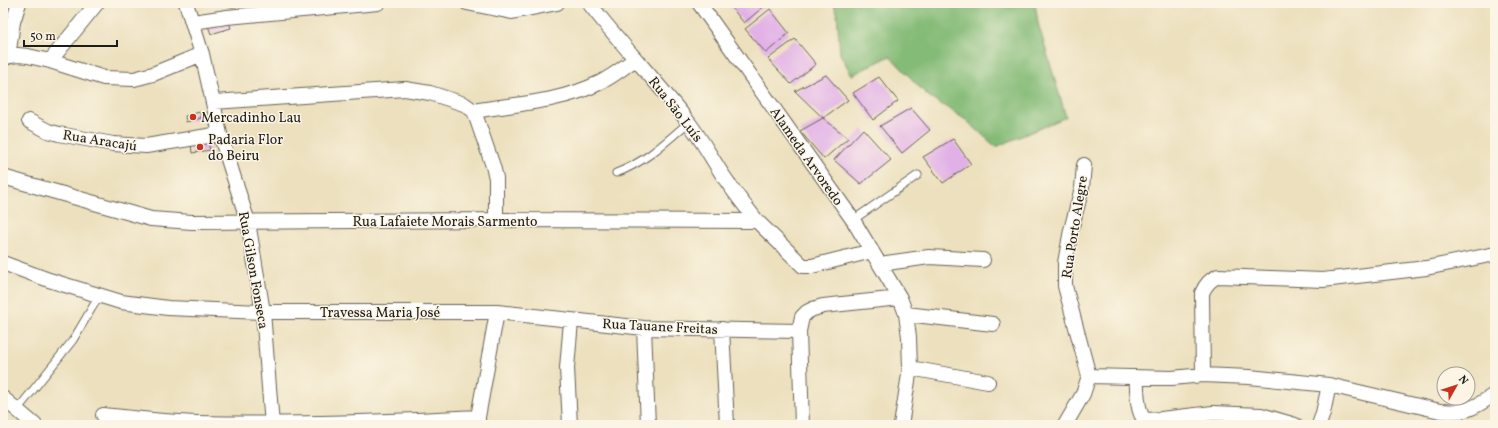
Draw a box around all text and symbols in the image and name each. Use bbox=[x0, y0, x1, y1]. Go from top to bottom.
scale bar bbox=[24, 22, 117, 48]
text: 50 m bbox=[30, 29, 56, 45]
street label: Rua São Luís bbox=[643, 73, 706, 147]
street label: Alameda Arvoredo bbox=[765, 104, 847, 210]
place label: Mercadinho Lau bbox=[201, 109, 301, 128]
marker: Mercadinho Lau bbox=[188, 112, 198, 122]
street label: Rua Aracajú bbox=[61, 126, 138, 157]
place label: Padaria Flor do Beiru bbox=[208, 131, 283, 166]
marker: Padaria Flor do Beiru bbox=[195, 142, 205, 152]
street label: Rua Porto Alegre bbox=[1058, 174, 1093, 280]
street label: Rua Gilson Fonseca bbox=[233, 210, 272, 331]
street label: Rua Lafaiete Morais Sarmento bbox=[352, 213, 538, 232]
street label: Travessa Maria José bbox=[320, 304, 440, 323]
street label: Rua Tauane Freitas bbox=[602, 315, 718, 340]
north arrow bbox=[1436, 366, 1476, 406]
text: N bbox=[1454, 373, 1471, 388]

